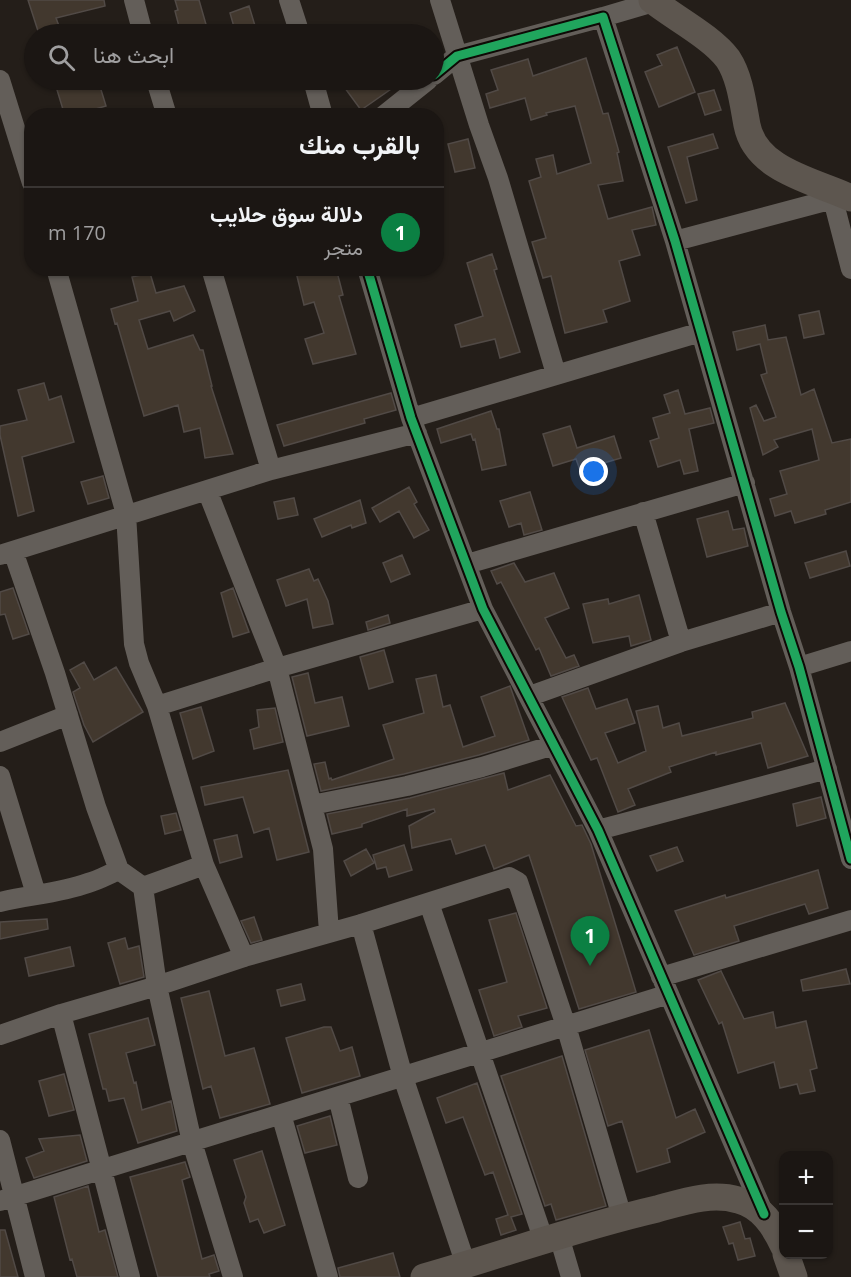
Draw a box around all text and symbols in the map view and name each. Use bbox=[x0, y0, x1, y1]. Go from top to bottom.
search box bbox=[24, 24, 444, 90]
text: ابحث هنا bbox=[93, 39, 174, 69]
icon: search bbox=[45, 41, 78, 74]
text: بالقرب منك bbox=[299, 126, 420, 162]
text: دلالة سوق حلايب bbox=[210, 198, 363, 228]
text: 170 m bbox=[48, 219, 106, 246]
text: 1 bbox=[395, 219, 406, 246]
text: متجر bbox=[324, 234, 363, 261]
your location bbox=[579, 457, 608, 486]
pin: 1 bbox=[570, 916, 610, 966]
map controls bbox=[779, 1151, 833, 1259]
button: + bbox=[779, 1151, 833, 1205]
button: − bbox=[779, 1205, 833, 1259]

